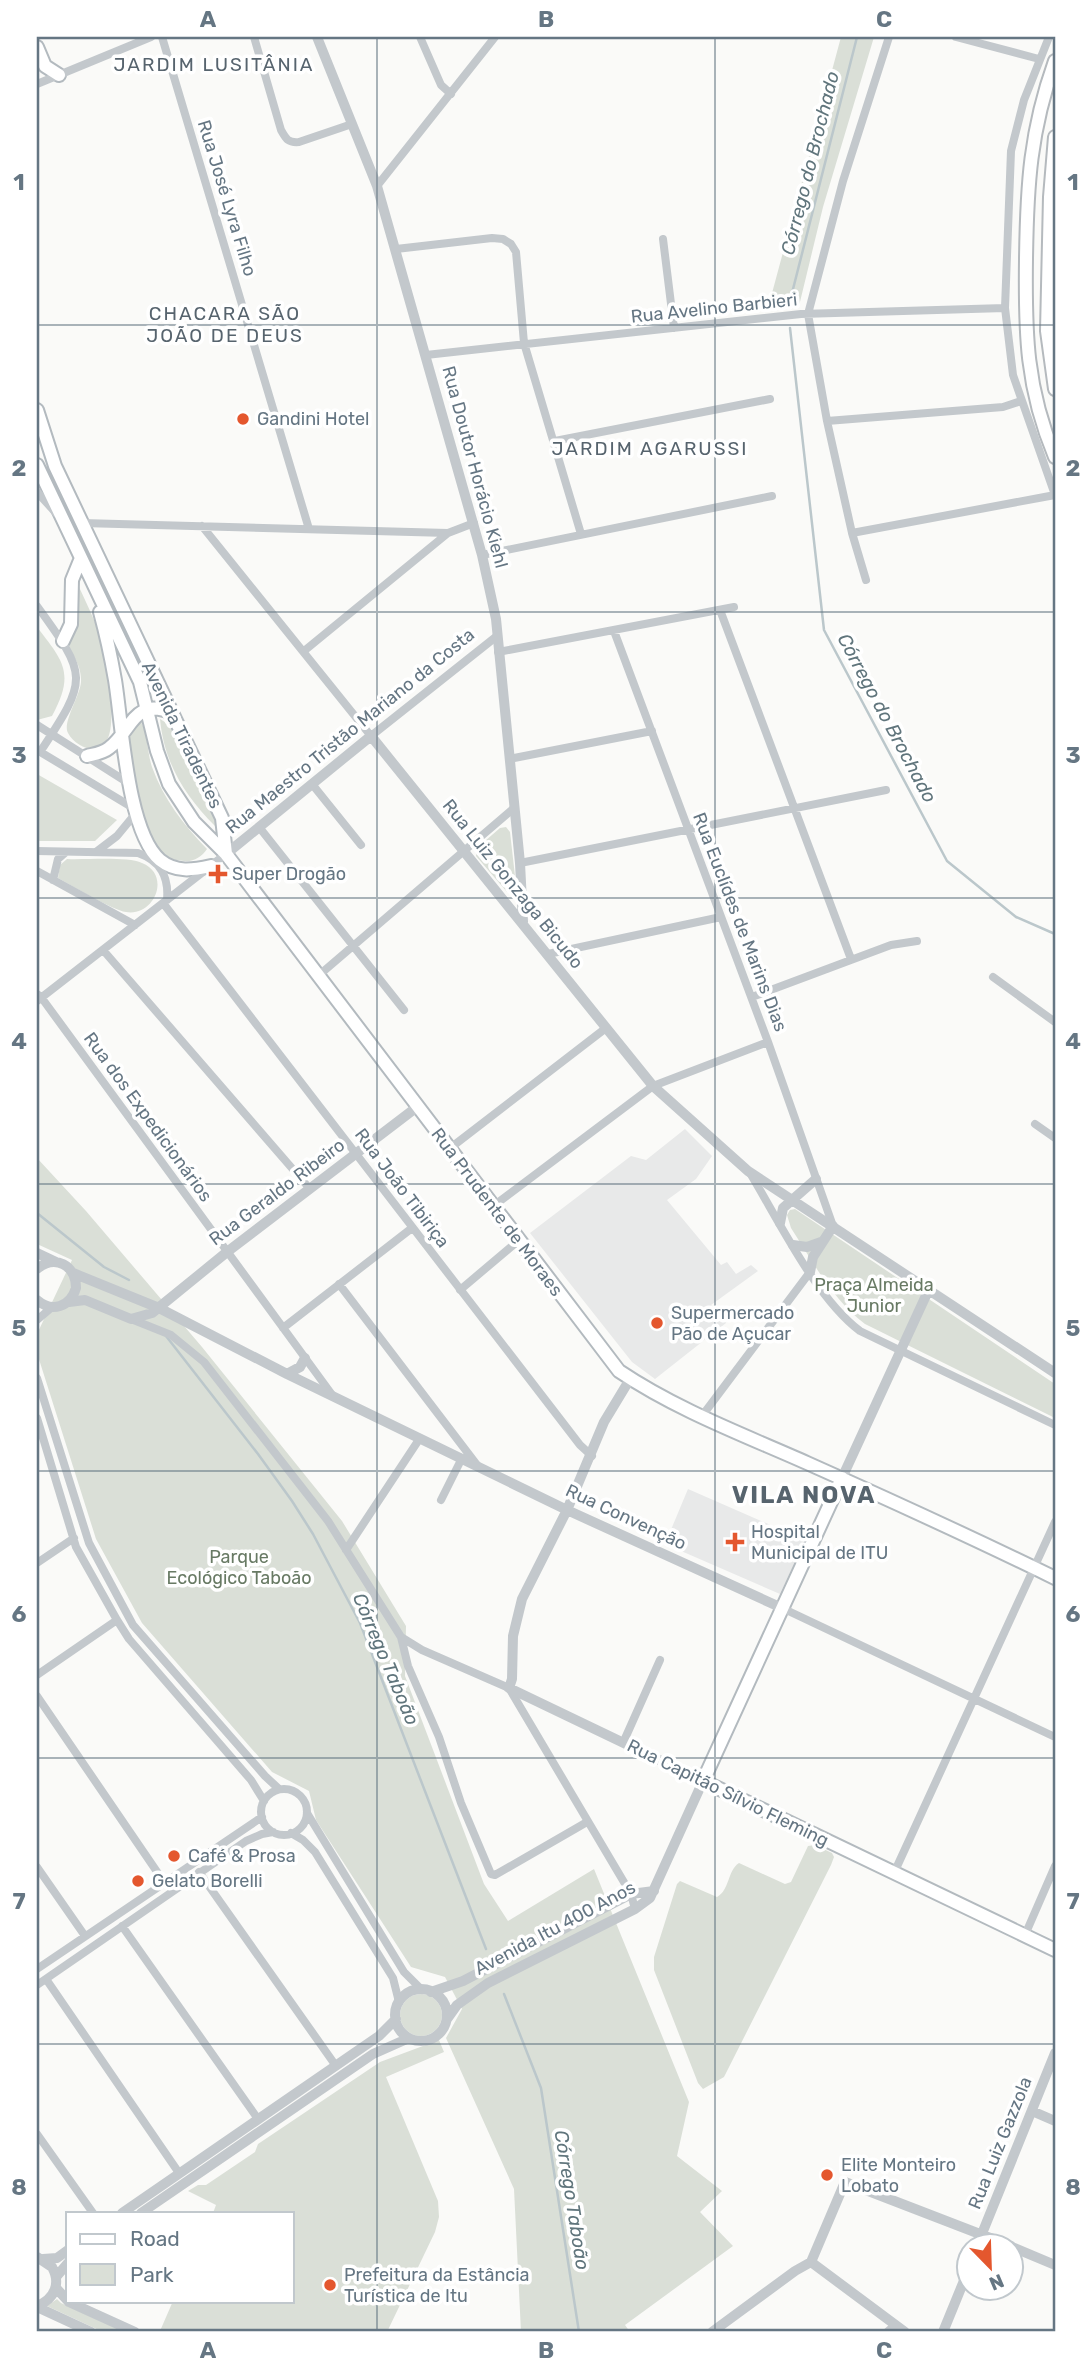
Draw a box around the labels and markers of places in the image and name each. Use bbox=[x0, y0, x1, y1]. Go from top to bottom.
place label: Gandini Hotel bbox=[257, 408, 369, 430]
marker: Gandini Hotel bbox=[235, 411, 251, 427]
place label: Super Drogão bbox=[232, 863, 346, 885]
marker: Super Drogão bbox=[210, 866, 226, 882]
place label: Supermercado Pão de Açucar bbox=[671, 1302, 794, 1345]
marker: Supermercado Pão de Açucar bbox=[649, 1315, 665, 1331]
place label: Hospital Municipal de ITU bbox=[751, 1521, 888, 1564]
marker: Hospital Municipal de ITU bbox=[725, 1532, 745, 1552]
place label: Café & Prosa bbox=[188, 1845, 296, 1867]
marker: Café & Prosa bbox=[166, 1848, 182, 1864]
place label: Gelato Borelli bbox=[152, 1870, 263, 1892]
marker: Gelato Borelli bbox=[130, 1873, 146, 1889]
place label: Elite Monteiro Lobato bbox=[841, 2154, 956, 2197]
marker: Elite Monteiro Lobato bbox=[819, 2167, 835, 2183]
place label: Prefeitura da Estância Turística de Itu bbox=[344, 2264, 530, 2307]
marker: Prefeitura da Estância Turística de Itu bbox=[322, 2277, 338, 2293]

